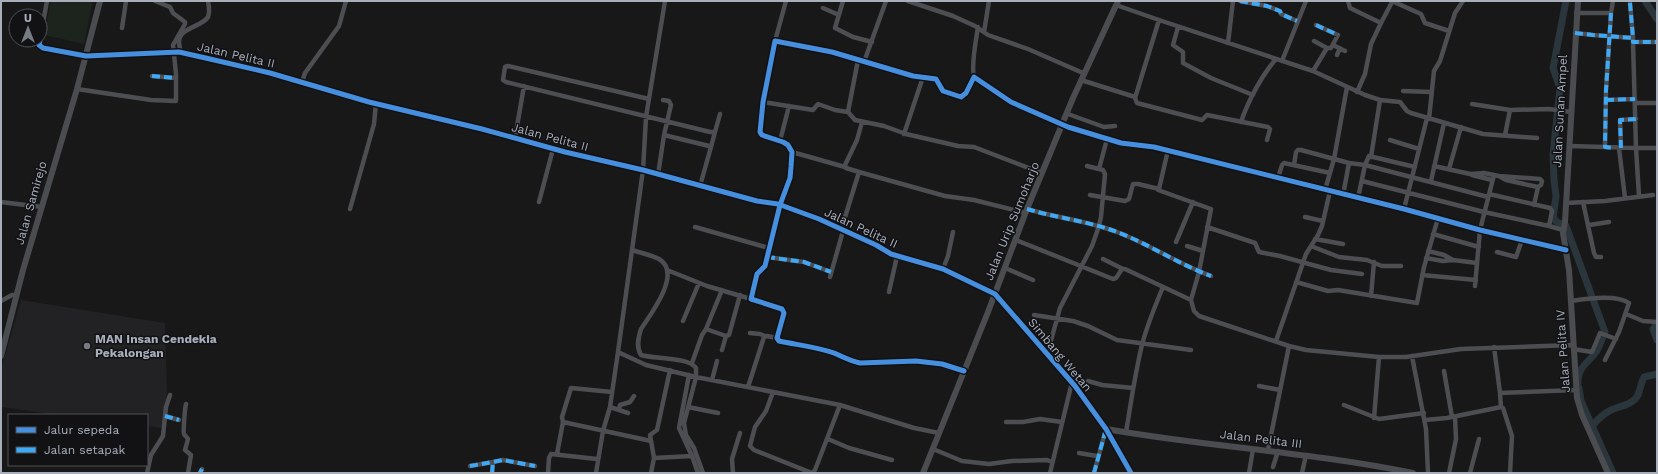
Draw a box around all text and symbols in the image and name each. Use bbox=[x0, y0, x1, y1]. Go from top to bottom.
north arrow bbox=[8, 8, 48, 48]
text: U bbox=[24, 12, 32, 25]
street label: Jalan Pelita II bbox=[196, 39, 276, 71]
street label: Jalan Sunan Ampel bbox=[1550, 54, 1570, 168]
street label: Jalan Pelita II bbox=[510, 120, 590, 154]
street label: Jalan Samirejo bbox=[12, 160, 50, 246]
street label: Jalan Urip Sumoharjo bbox=[982, 160, 1042, 282]
street label: Jalan Pelita II bbox=[822, 205, 900, 251]
street label: Jalan Pelita IV bbox=[1553, 309, 1573, 393]
street label: Simbang Wetan bbox=[1025, 316, 1095, 394]
place label: MAN Insan Cendekia Pekalongan bbox=[95, 332, 217, 360]
marker: MAN Insan Cendekia Pekalongan bbox=[82, 341, 92, 351]
legend bbox=[8, 414, 148, 466]
text: Jalur sepeda bbox=[44, 423, 119, 437]
street label: Jalan Pelita III bbox=[1219, 427, 1303, 451]
text: Jalan setapak bbox=[44, 443, 126, 457]

